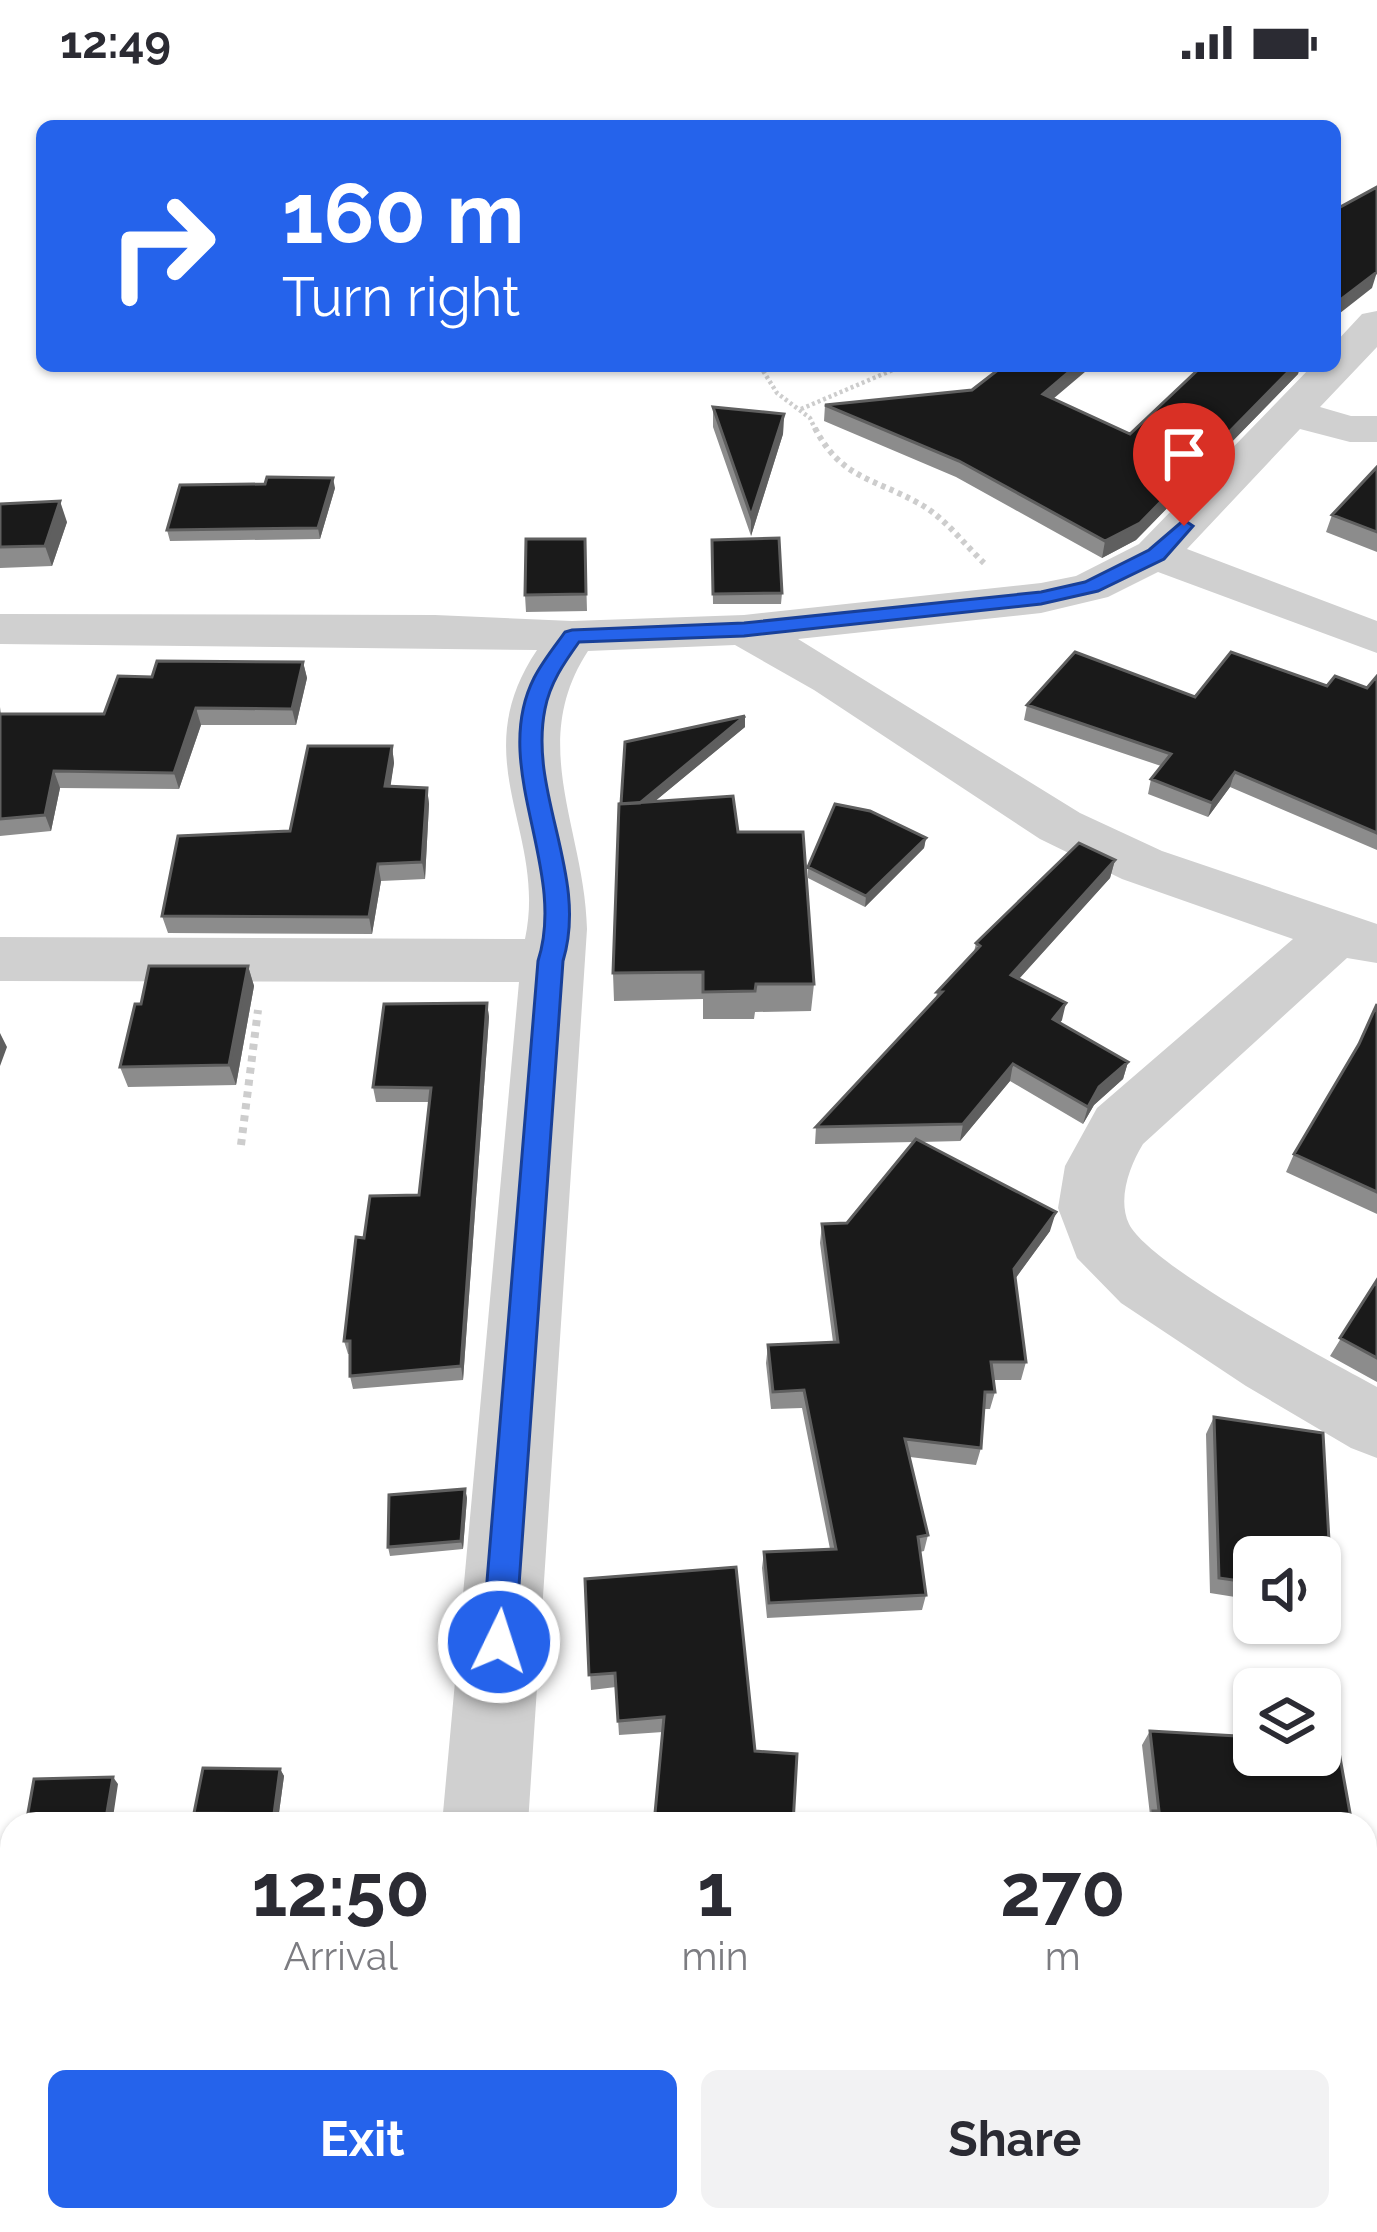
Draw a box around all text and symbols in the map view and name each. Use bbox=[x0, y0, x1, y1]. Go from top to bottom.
text: 12:49 bbox=[60, 16, 171, 69]
text: 160 m bbox=[282, 164, 524, 263]
icon: right bbox=[84, 168, 240, 324]
text: Turn right bbox=[282, 265, 520, 329]
pin bbox=[1133, 403, 1235, 526]
icon: arrive bbox=[1151, 421, 1217, 487]
map controls bbox=[1233, 1536, 1341, 1776]
button: sound bbox=[1233, 1536, 1341, 1644]
position arrow bbox=[436, 1579, 562, 1705]
button: layers bbox=[1233, 1668, 1341, 1776]
text: 12:50 bbox=[252, 1848, 430, 1933]
text: 1 bbox=[697, 1848, 733, 1933]
text: 270 bbox=[1000, 1848, 1125, 1933]
text: Arrival bbox=[283, 1933, 398, 1979]
text: min bbox=[681, 1933, 748, 1979]
text: m bbox=[1045, 1933, 1081, 1979]
button: Exit bbox=[48, 2070, 677, 2208]
button: Share bbox=[701, 2070, 1329, 2208]

